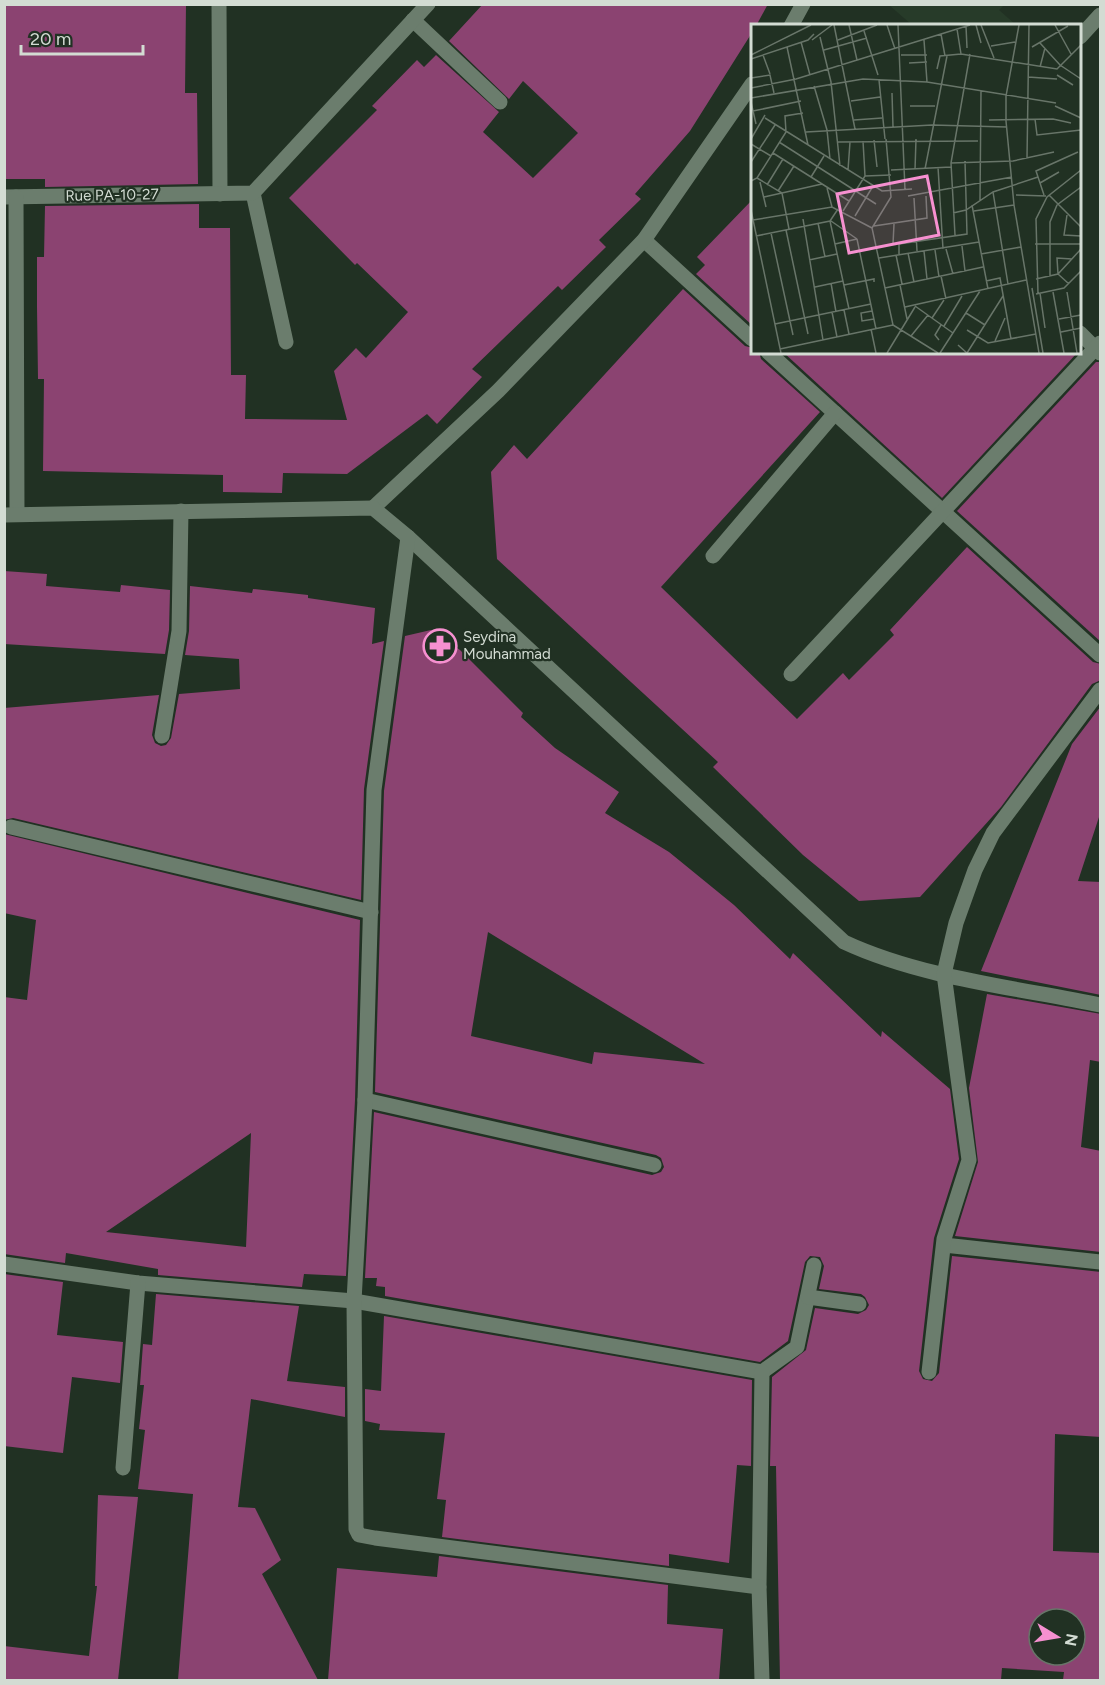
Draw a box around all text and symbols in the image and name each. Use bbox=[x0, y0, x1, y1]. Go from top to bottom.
scale bar bbox=[21, 18, 142, 56]
inset map bbox=[751, 24, 1081, 354]
text: 20 m bbox=[30, 28, 71, 50]
street label: Rue PA-10-27 bbox=[65, 185, 159, 205]
pharmacy icon: Seydina Mouhammad bbox=[422, 628, 458, 664]
place label: Seydina Mouhammad bbox=[463, 628, 551, 663]
north arrow bbox=[1027, 1607, 1087, 1667]
text: N bbox=[1061, 1632, 1082, 1648]

